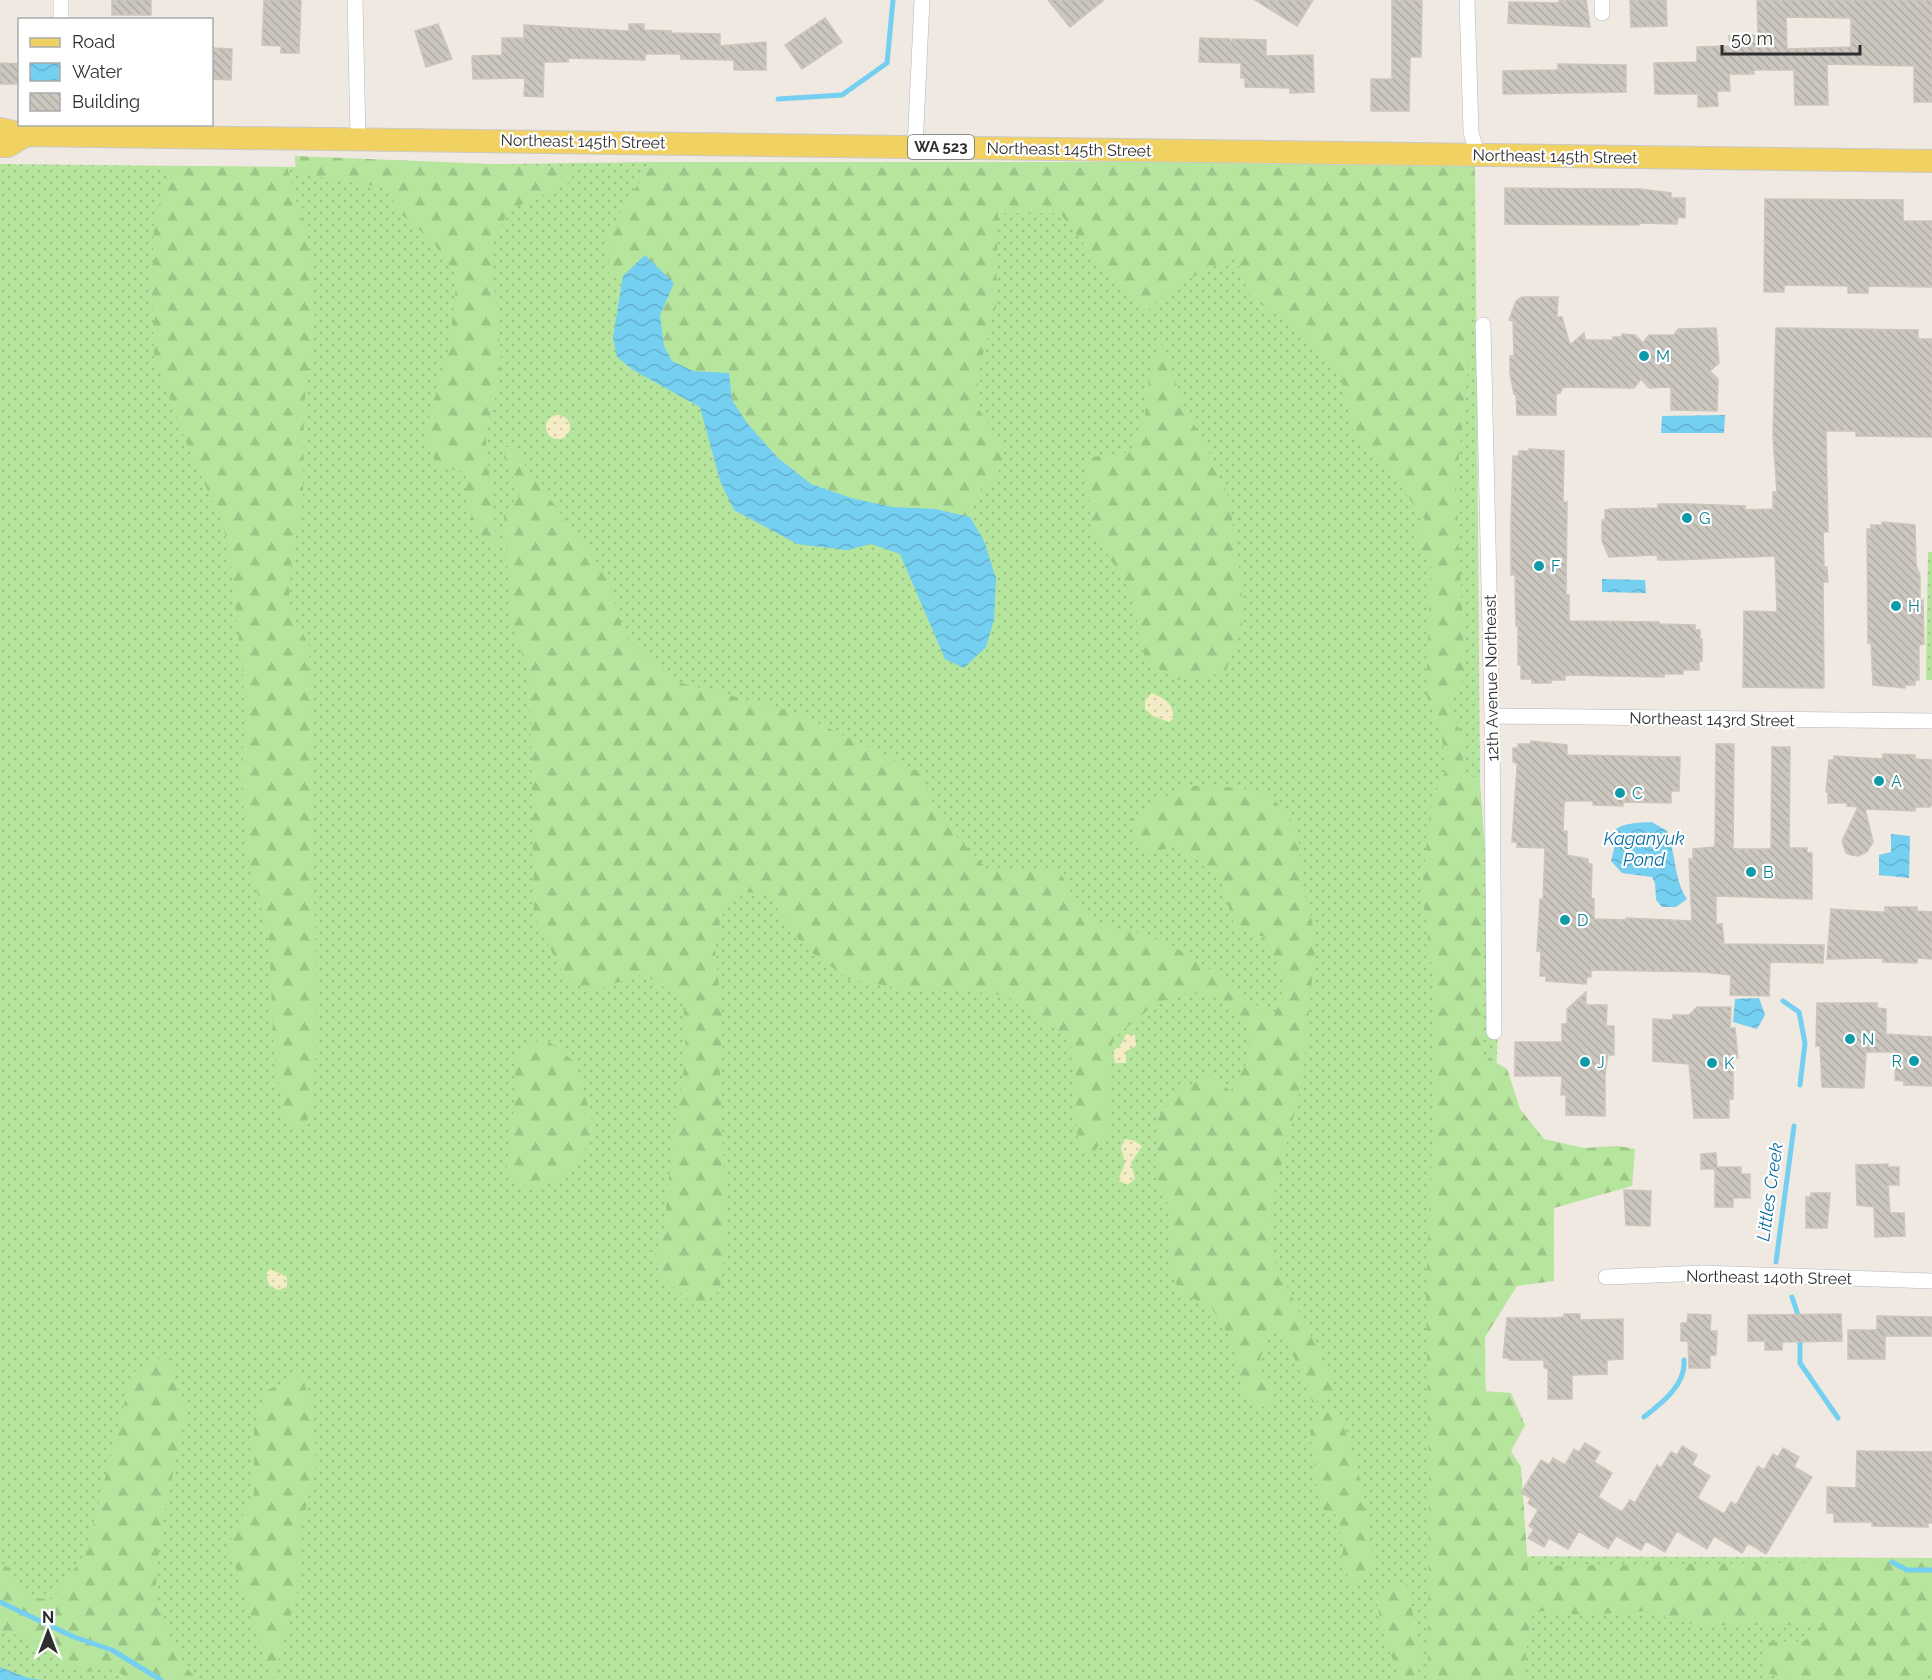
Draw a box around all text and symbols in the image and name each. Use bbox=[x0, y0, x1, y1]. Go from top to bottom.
legend bbox=[18, 18, 213, 126]
scale bar bbox=[1722, 18, 1860, 56]
text: 50 m bbox=[1731, 28, 1773, 49]
text: Road bbox=[72, 31, 115, 52]
text: Water bbox=[72, 61, 123, 82]
text: Building bbox=[72, 91, 140, 112]
street label: Northeast 145th Street bbox=[500, 131, 666, 152]
road number: WA 523 bbox=[908, 135, 974, 159]
street label: Northeast 145th Street bbox=[986, 139, 1152, 160]
street label: Northeast 145th Street bbox=[1472, 146, 1638, 167]
place label: M bbox=[1656, 347, 1670, 366]
marker: M bbox=[1637, 349, 1651, 363]
place label: G bbox=[1699, 509, 1710, 528]
marker: G bbox=[1680, 511, 1694, 525]
place label: F bbox=[1551, 557, 1560, 576]
marker: F bbox=[1532, 559, 1546, 573]
street label: 12th Avenue Northeast bbox=[1481, 594, 1502, 762]
place label: H bbox=[1908, 597, 1920, 616]
marker: H bbox=[1889, 599, 1903, 613]
street label: Northeast 143rd Street bbox=[1629, 709, 1795, 730]
place label: A bbox=[1891, 772, 1902, 791]
marker: A bbox=[1872, 774, 1886, 788]
place label: C bbox=[1632, 784, 1643, 803]
marker: C bbox=[1613, 786, 1627, 800]
water label: Kaganyuk Pond bbox=[1603, 828, 1685, 870]
place label: B bbox=[1763, 863, 1774, 882]
marker: B bbox=[1744, 865, 1758, 879]
place label: D bbox=[1577, 911, 1588, 930]
marker: D bbox=[1558, 913, 1572, 927]
place label: N bbox=[1862, 1030, 1874, 1049]
marker: N bbox=[1843, 1032, 1857, 1046]
place label: R bbox=[1892, 1052, 1902, 1071]
place label: J bbox=[1597, 1053, 1605, 1072]
place label: K bbox=[1724, 1054, 1735, 1073]
marker: R bbox=[1907, 1054, 1921, 1068]
marker: J bbox=[1578, 1055, 1592, 1069]
marker: K bbox=[1705, 1056, 1719, 1070]
water label: Littles Creek bbox=[1752, 1141, 1787, 1243]
street label: Northeast 140th Street bbox=[1686, 1267, 1853, 1288]
north arrow bbox=[18, 1602, 78, 1662]
text: N bbox=[42, 1608, 54, 1627]

